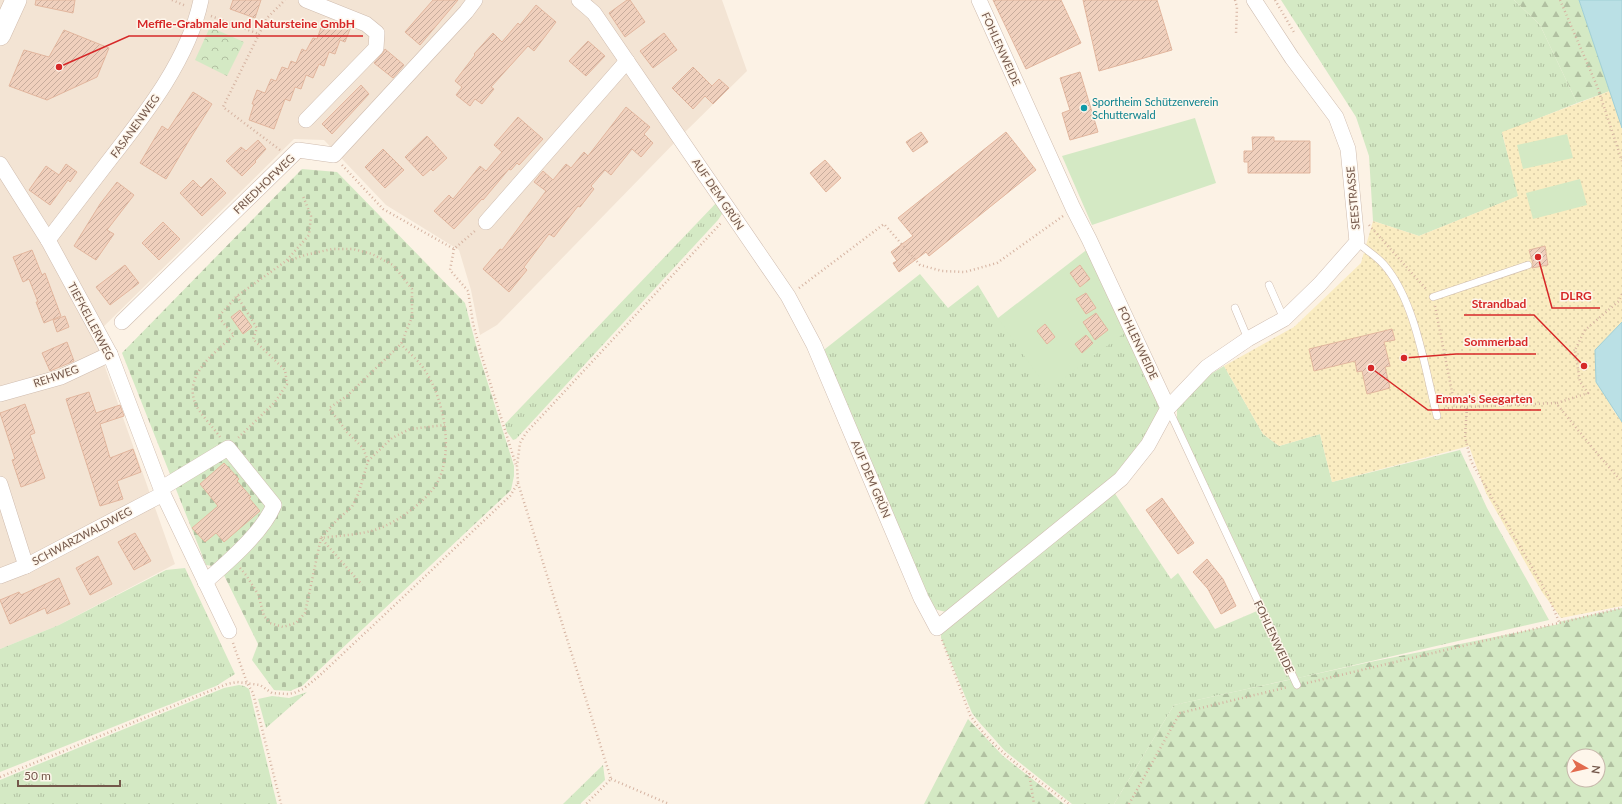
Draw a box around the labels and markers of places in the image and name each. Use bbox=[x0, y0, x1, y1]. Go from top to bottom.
callout: Meffle-Grabmale und Natursteine GmbH bbox=[129, 12, 363, 36]
place label: Sportheim Schützenverein Schutterwald bbox=[1092, 95, 1218, 121]
marker: Sportheim Schützenverein Schutterwald bbox=[1079, 103, 1089, 113]
callout: DLRG bbox=[1552, 284, 1600, 308]
callout: Strandbad bbox=[1464, 291, 1534, 315]
callout: Sommerbad bbox=[1456, 330, 1536, 354]
callout: Emma's Seegarten bbox=[1428, 386, 1541, 410]

